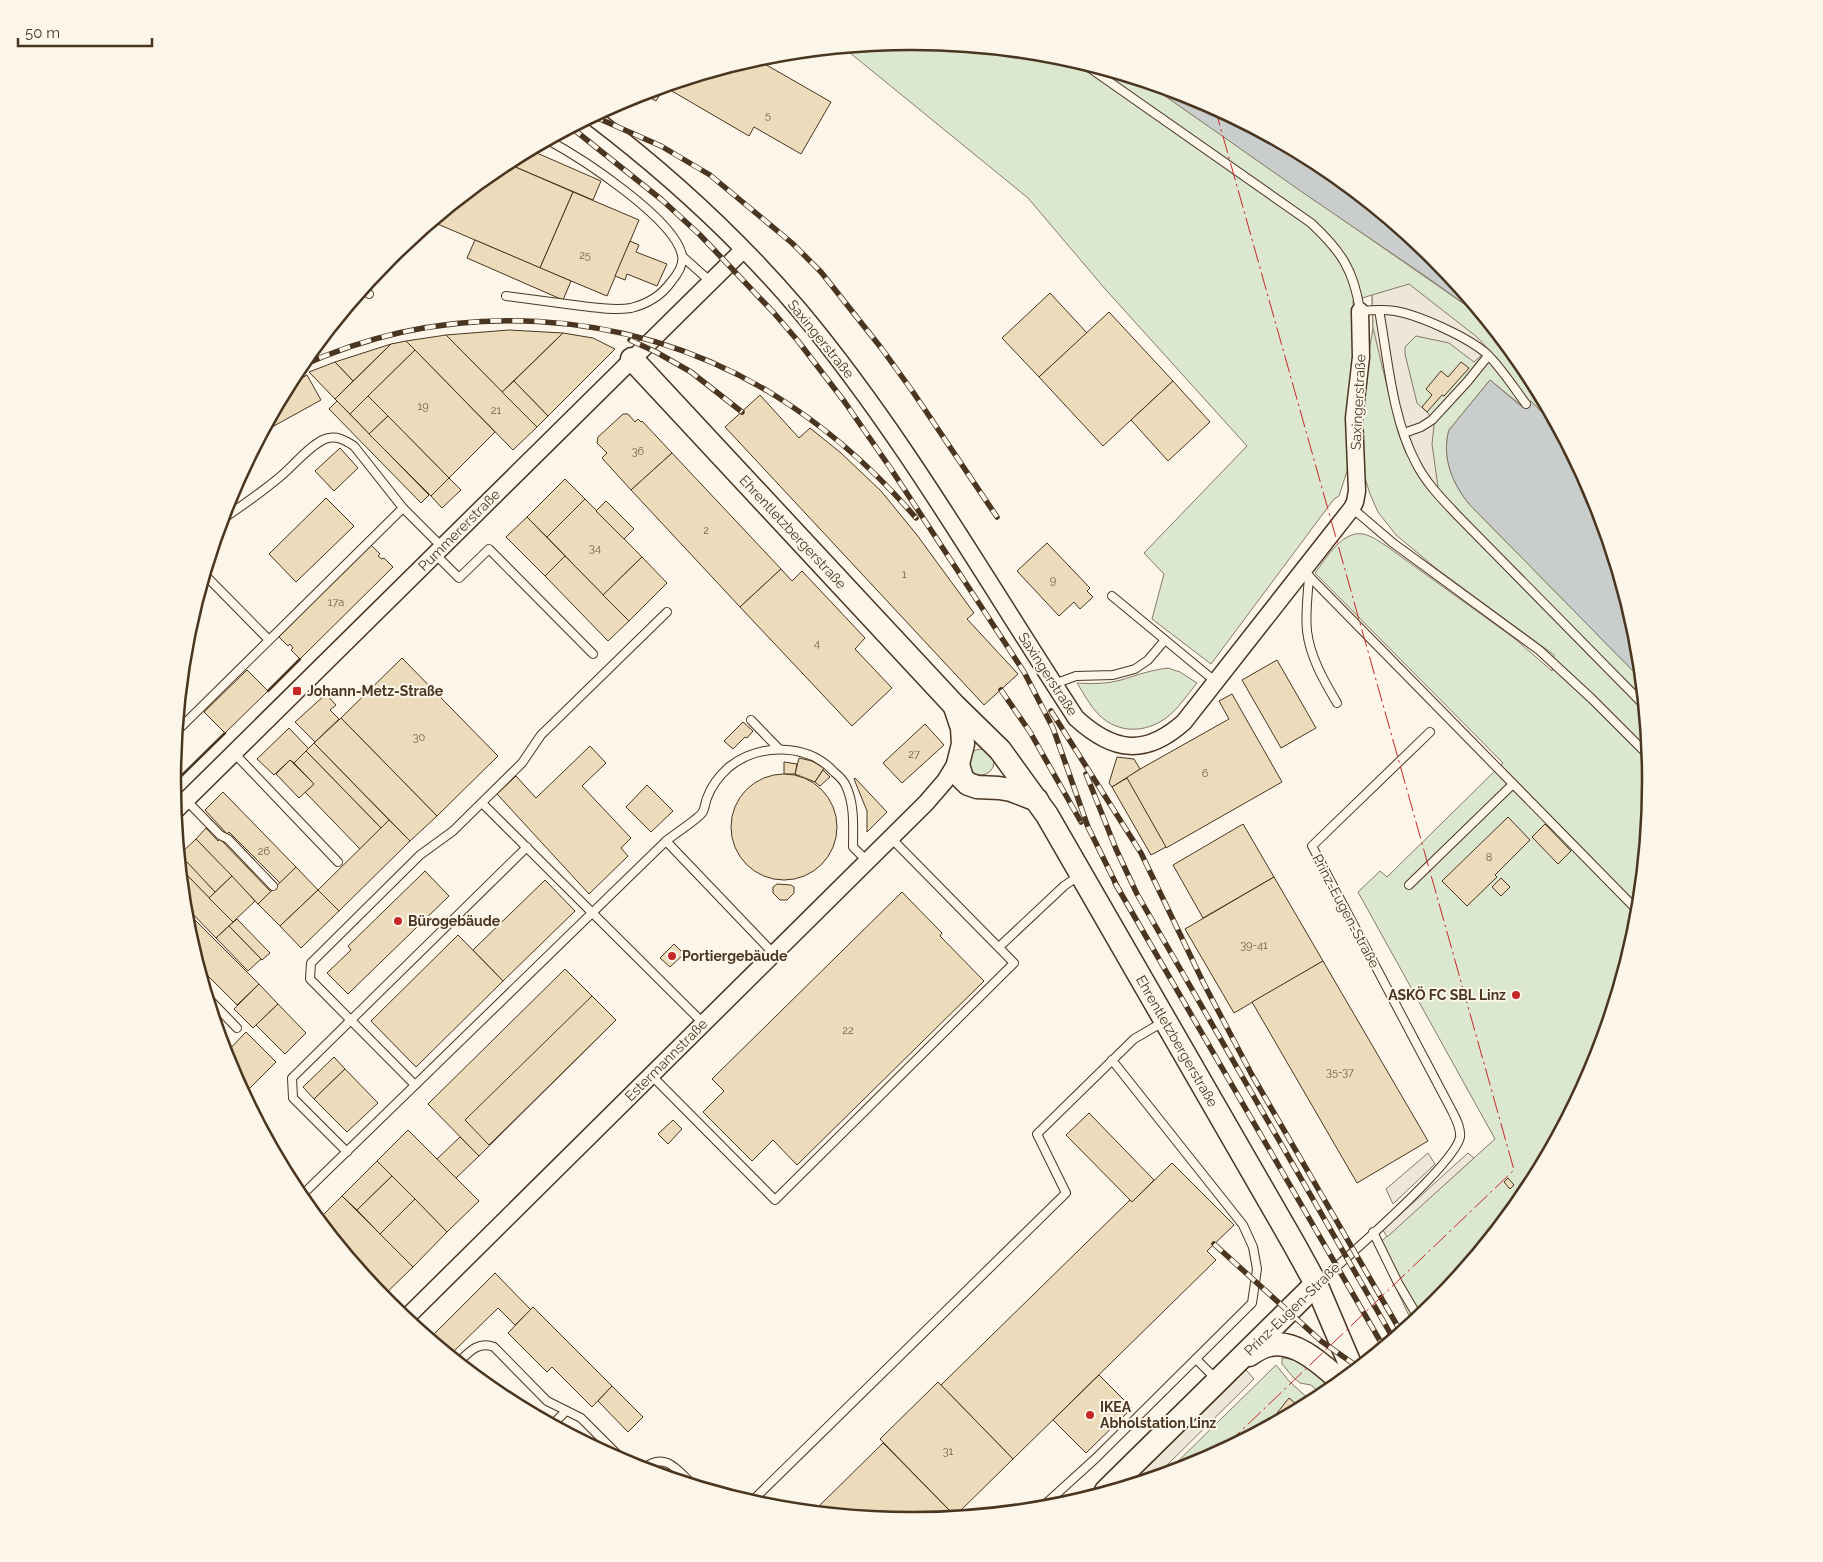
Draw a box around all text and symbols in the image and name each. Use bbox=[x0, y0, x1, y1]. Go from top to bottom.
scale bar bbox=[18, 15, 151, 47]
text: 50 m bbox=[25, 24, 60, 42]
house number: 5 bbox=[765, 109, 771, 122]
house number: 25 bbox=[579, 249, 591, 262]
street label: Saxingerstraße bbox=[785, 297, 857, 381]
street label: Saxingerstraße bbox=[1347, 354, 1369, 450]
house number: 19 bbox=[417, 400, 429, 413]
house number: 21 bbox=[491, 404, 502, 417]
house number: 36 bbox=[632, 445, 645, 458]
street label: Ehrentletzbergerstraße bbox=[736, 472, 850, 592]
street label: Pummererstraße bbox=[415, 486, 503, 574]
house number: 2 bbox=[703, 524, 709, 537]
house number: 34 bbox=[589, 542, 601, 555]
house number: 1 bbox=[902, 568, 907, 581]
house number: 9 bbox=[1050, 574, 1056, 587]
house number: 17a bbox=[328, 596, 344, 609]
street label: Saxingerstraße bbox=[1015, 629, 1081, 719]
house number: 4 bbox=[814, 637, 820, 650]
place label: Johann-Metz-Straße bbox=[307, 683, 444, 699]
marker: Johann-Metz-Straße bbox=[291, 685, 303, 697]
house number: 30 bbox=[413, 731, 426, 744]
house number: 27 bbox=[908, 748, 920, 761]
house number: 6 bbox=[1202, 767, 1209, 780]
house number: 26 bbox=[258, 845, 271, 858]
street label: Prinz-Eugen-Straße bbox=[1309, 851, 1383, 971]
house number: 8 bbox=[1486, 851, 1492, 864]
place label: Bürogebäude bbox=[408, 913, 501, 929]
marker: Bürogebäude bbox=[392, 915, 404, 927]
house number: 39-41 bbox=[1240, 939, 1268, 952]
place label: Portiergebäude bbox=[682, 948, 788, 964]
marker: Portiergebäude bbox=[666, 950, 678, 962]
street label: Ehrentletzbergerstraße bbox=[1133, 972, 1221, 1110]
place label: ASKÖ FC SBL Linz bbox=[1388, 986, 1506, 1003]
marker: ASKÖ FC SBL Linz bbox=[1510, 989, 1522, 1001]
street label: Estermannstraße bbox=[622, 1016, 710, 1104]
house number: 22 bbox=[842, 1024, 854, 1037]
house number: 35-37 bbox=[1326, 1066, 1354, 1079]
street label: Prinz-Eugen-Straße bbox=[1241, 1259, 1343, 1359]
place label: IKEA Abholstation Linz bbox=[1100, 1399, 1216, 1431]
marker: IKEA Abholstation Linz bbox=[1084, 1409, 1096, 1421]
house number: 31 bbox=[943, 1445, 954, 1458]

